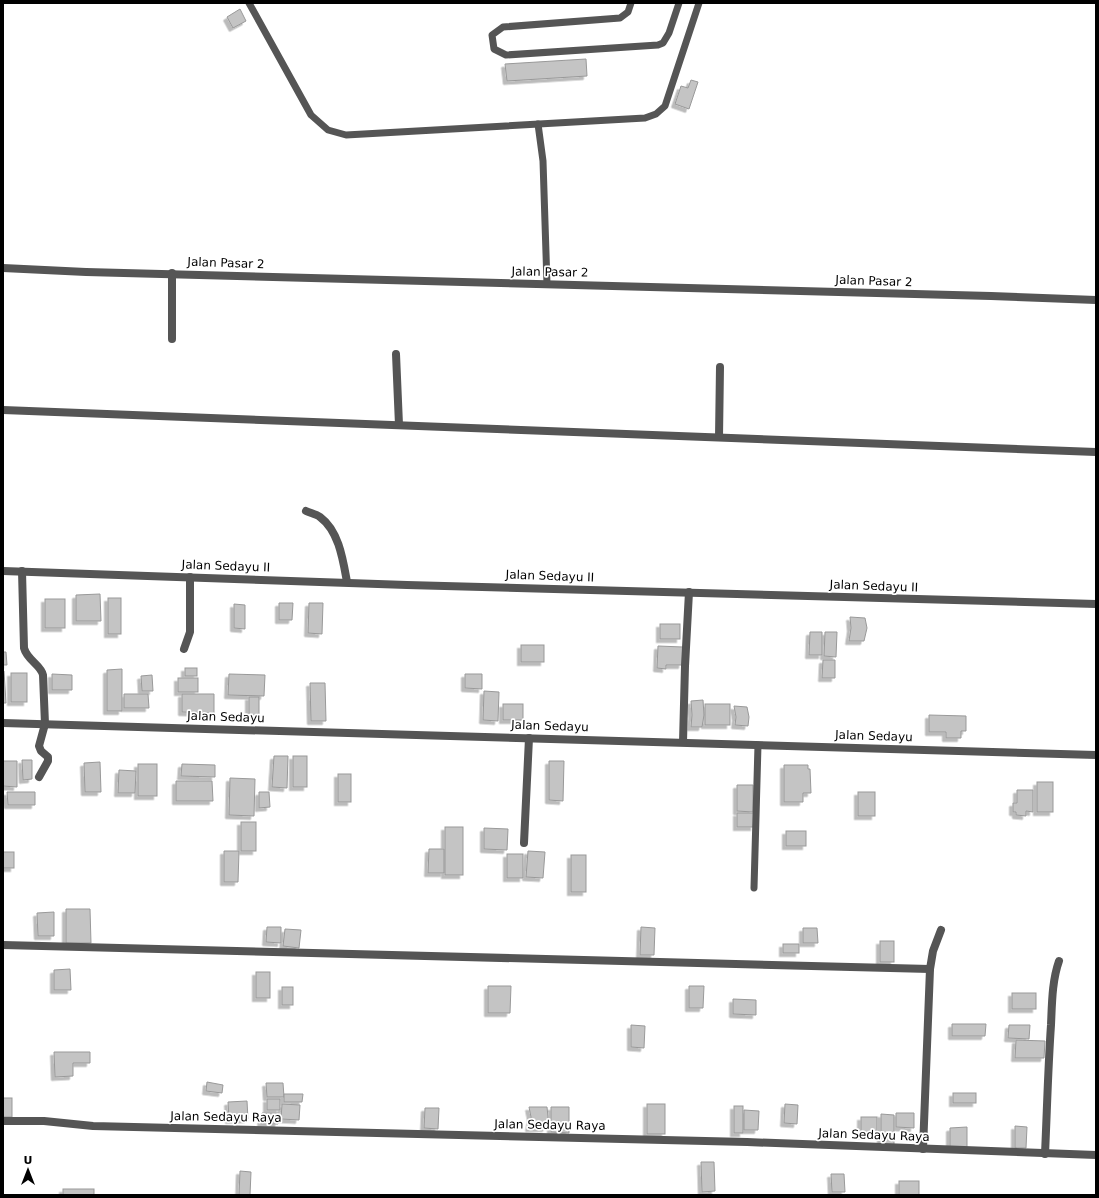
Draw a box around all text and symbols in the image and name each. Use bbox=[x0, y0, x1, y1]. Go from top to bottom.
street label: Jalan Pasar 2 bbox=[186, 255, 265, 271]
street label: Jalan Pasar 2 bbox=[510, 264, 589, 280]
street label: Jalan Pasar 2 bbox=[834, 273, 913, 289]
street label: Jalan Sedayu II bbox=[180, 557, 271, 575]
street label: Jalan Sedayu II bbox=[504, 567, 595, 585]
street label: Jalan Sedayu II bbox=[828, 577, 919, 595]
street label: Jalan Sedayu bbox=[186, 709, 265, 725]
street label: Jalan Sedayu bbox=[510, 718, 589, 734]
street label: Jalan Sedayu bbox=[834, 728, 913, 744]
street label: Jalan Sedayu Raya bbox=[169, 1109, 282, 1125]
street label: Jalan Sedayu Raya bbox=[493, 1117, 606, 1133]
street label: Jalan Sedayu Raya bbox=[817, 1126, 930, 1144]
north arrow bbox=[8, 1150, 48, 1190]
text: U bbox=[24, 1154, 32, 1167]

